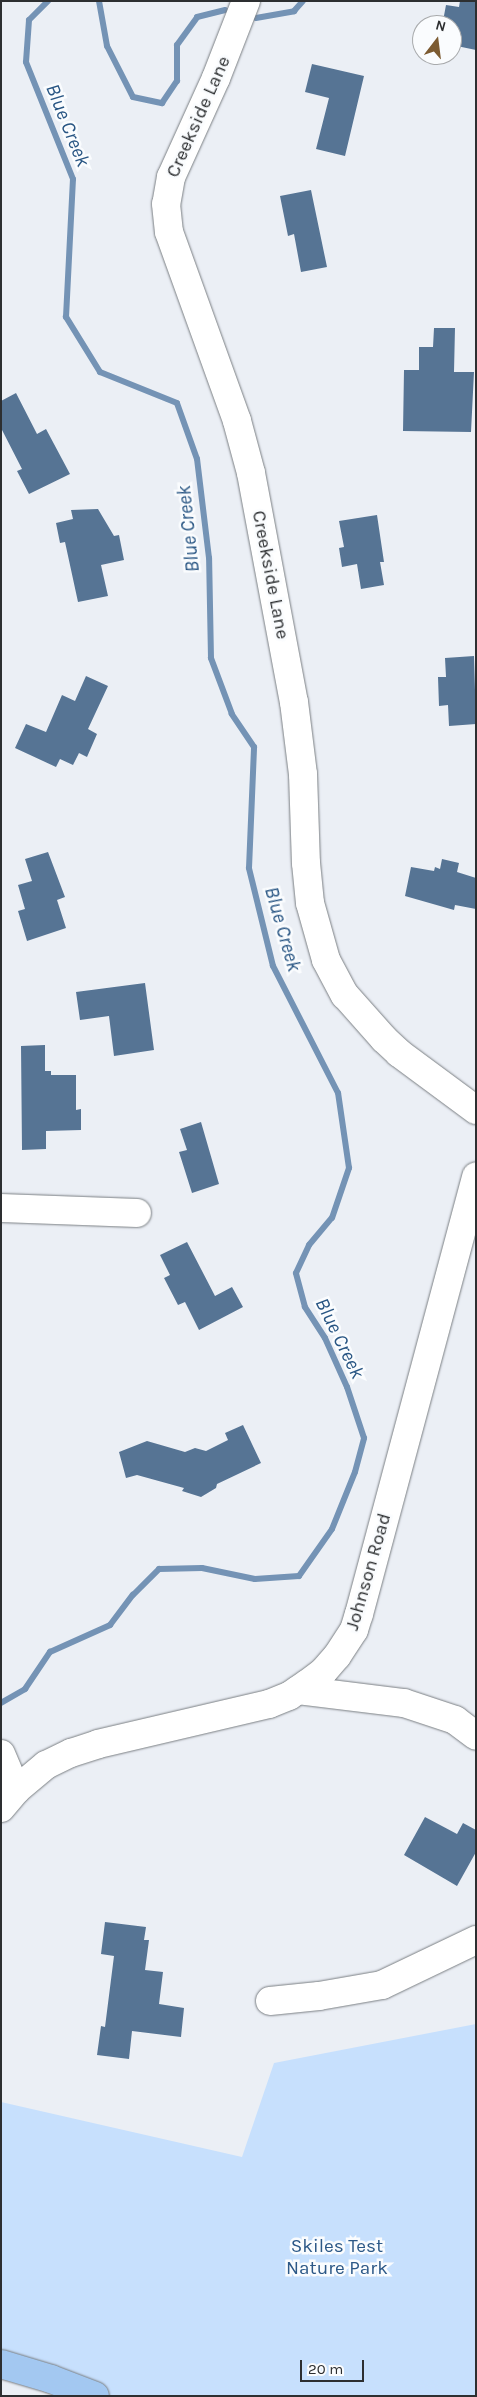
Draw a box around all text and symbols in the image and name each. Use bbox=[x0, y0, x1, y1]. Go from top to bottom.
north arrow bbox=[412, 15, 462, 65]
text: N bbox=[434, 16, 448, 36]
street label: Creekside Lane bbox=[162, 53, 236, 181]
water label: Blue Creek bbox=[41, 80, 95, 170]
water label: Blue Creek bbox=[172, 484, 204, 574]
street label: Creekside Lane bbox=[246, 509, 294, 641]
water label: Blue Creek bbox=[259, 884, 307, 974]
water label: Blue Creek bbox=[310, 1294, 370, 1382]
street label: Johnson Road bbox=[341, 1511, 397, 1633]
park label: Skiles Test Nature Park bbox=[286, 2236, 388, 2280]
scale bar bbox=[302, 2350, 366, 2382]
text: 20 m bbox=[308, 2360, 343, 2378]

